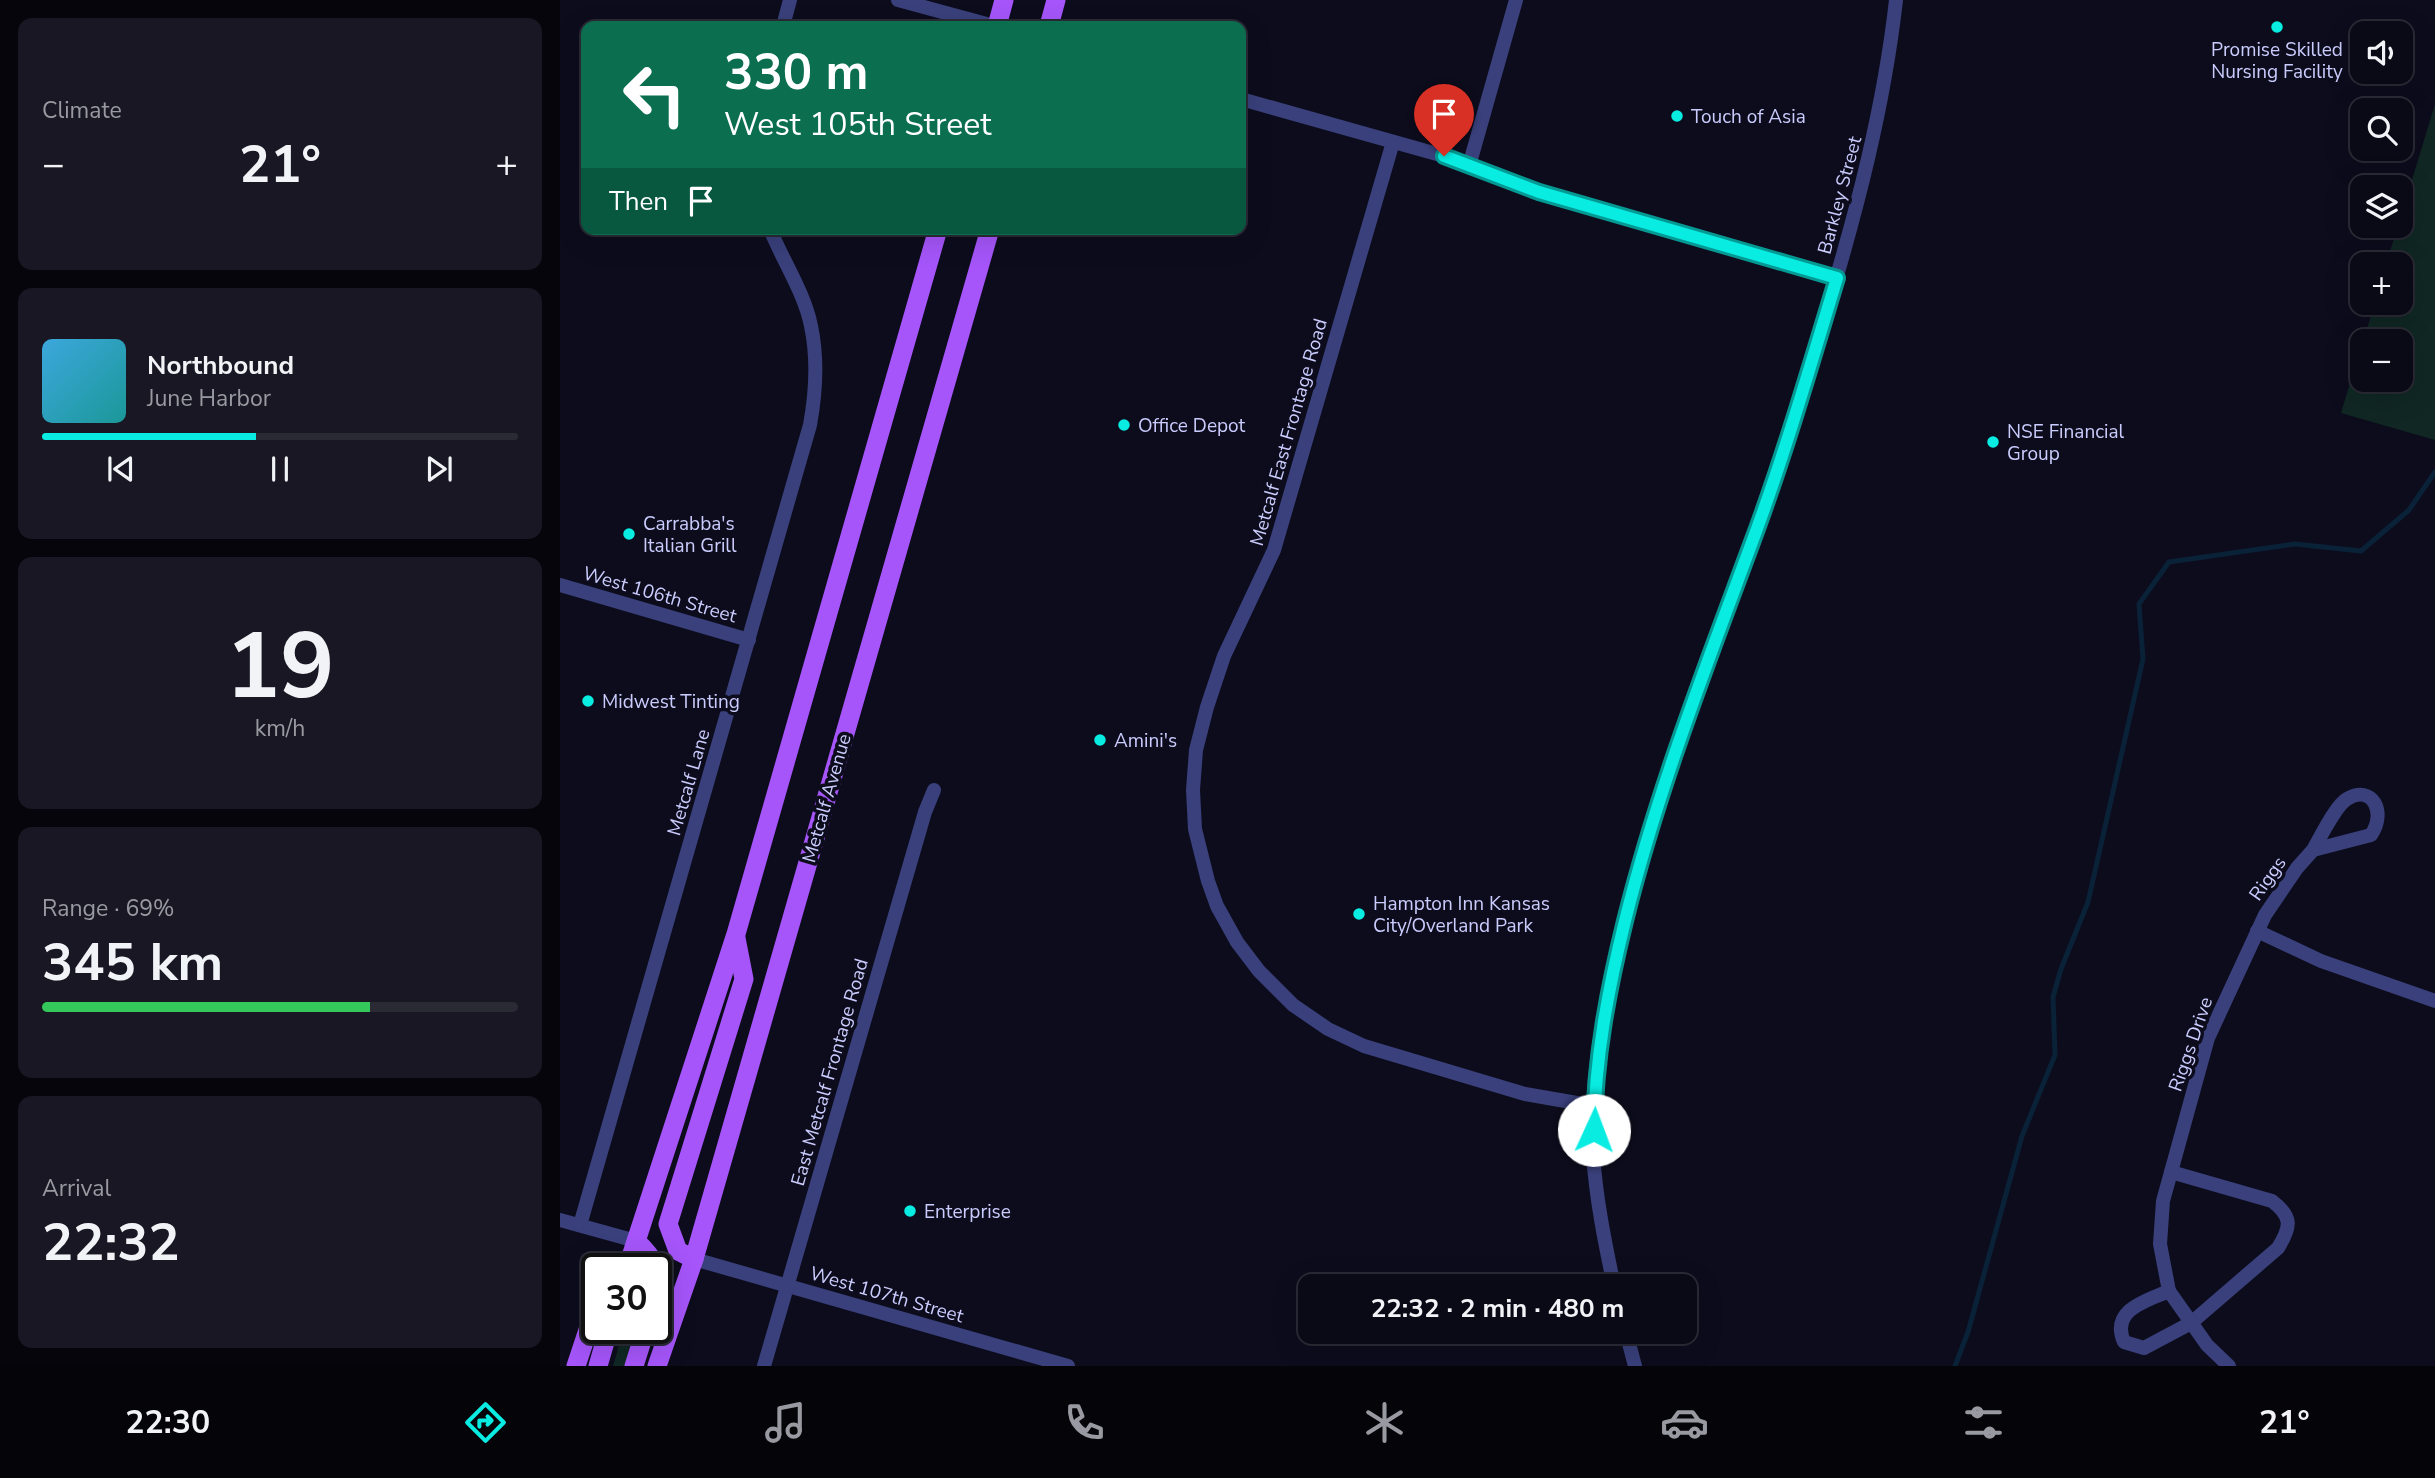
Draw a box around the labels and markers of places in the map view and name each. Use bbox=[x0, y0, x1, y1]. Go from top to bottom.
marker: Promise Skilled Nursing Facility bbox=[2269, 19, 2285, 35]
place label: Promise Skilled Nursing Facility bbox=[2211, 37, 2343, 85]
pin bbox=[1414, 84, 1474, 156]
place label: Touch of Asia bbox=[1691, 104, 1806, 130]
marker: Touch of Asia bbox=[1669, 108, 1685, 124]
place label: Office Depot bbox=[1138, 413, 1246, 439]
marker: Office Depot bbox=[1116, 417, 1132, 433]
place label: NSE Financial Group bbox=[2007, 419, 2124, 467]
marker: NSE Financial Group bbox=[1985, 434, 2001, 450]
place label: Carrabba's Italian Grill bbox=[643, 511, 737, 559]
marker: Carrabba's Italian Grill bbox=[621, 526, 637, 542]
place label: Midwest Tinting bbox=[602, 689, 740, 715]
marker: Midwest Tinting bbox=[580, 693, 596, 709]
place label: Amini's bbox=[1114, 728, 1177, 754]
marker: Amini's bbox=[1092, 732, 1108, 748]
place label: Hampton Inn Kansas City/Overland Park bbox=[1373, 891, 1550, 939]
marker: Hampton Inn Kansas City/Overland Park bbox=[1351, 906, 1367, 922]
place label: Enterprise bbox=[924, 1199, 1011, 1225]
marker: Enterprise bbox=[902, 1203, 918, 1219]

